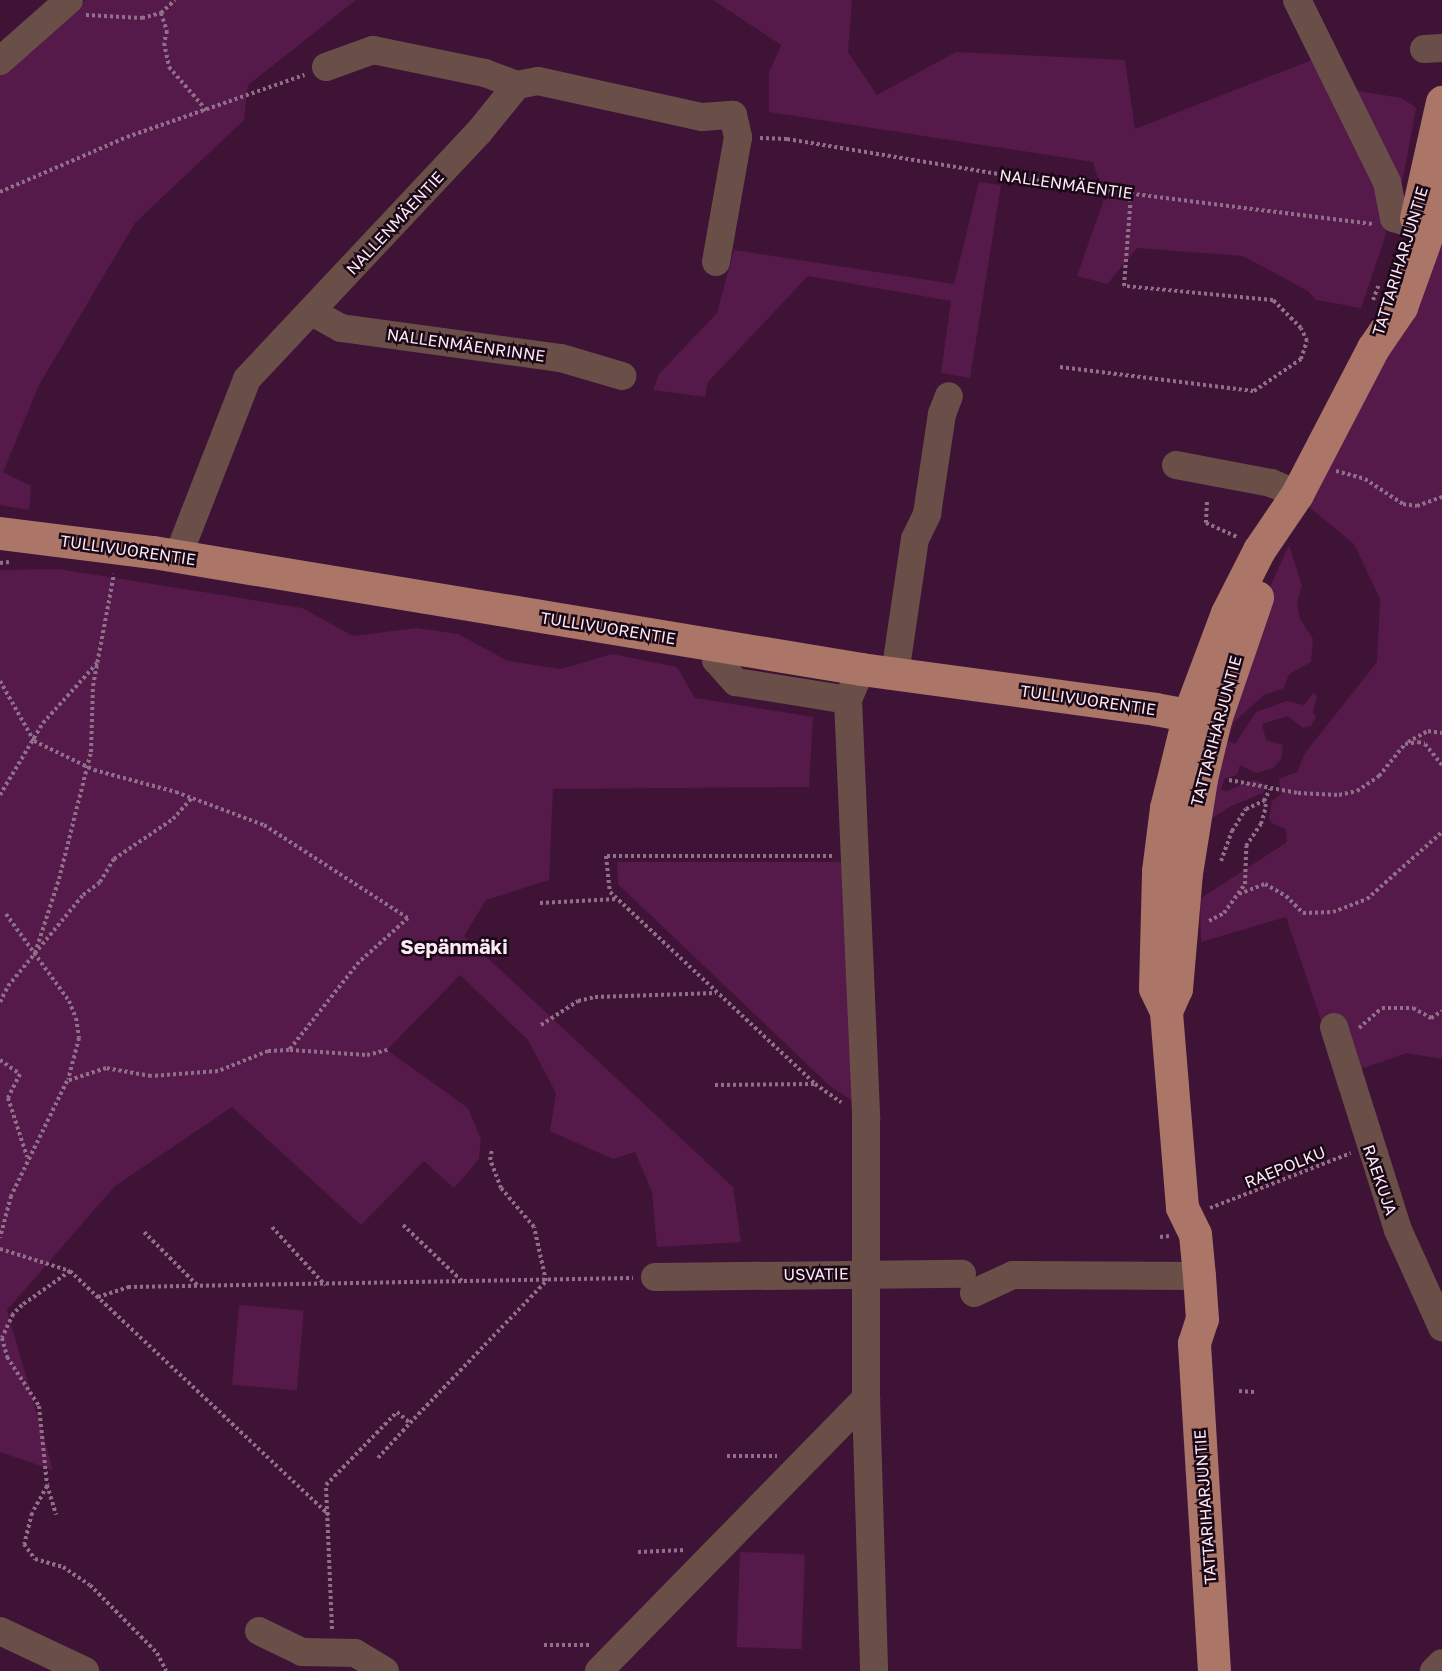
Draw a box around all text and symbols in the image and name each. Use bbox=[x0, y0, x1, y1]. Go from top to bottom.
street label: NALLENMÄENTIE bbox=[998, 165, 1134, 203]
street label: NALLENMÄENTIE bbox=[342, 167, 448, 279]
street label: TATTARIHARJUNTIE bbox=[1368, 184, 1432, 338]
street label: NALLENMÄENRINNE bbox=[386, 324, 546, 366]
street label: TULLIVUORENTIE bbox=[59, 531, 197, 569]
street label: TULLIVUORENTIE bbox=[539, 608, 677, 648]
street label: TATTARIHARJUNTIE bbox=[1187, 654, 1245, 808]
street label: TULLIVUORENTIE bbox=[1019, 681, 1157, 719]
district label: Sepänmäki bbox=[400, 934, 508, 958]
street label: RAEPOLKU bbox=[1242, 1142, 1328, 1192]
street label: RAEKUJA bbox=[1359, 1142, 1401, 1218]
street label: USVATIE bbox=[783, 1264, 849, 1284]
street label: TATTARIHARJUNTIE bbox=[1190, 1429, 1220, 1585]

